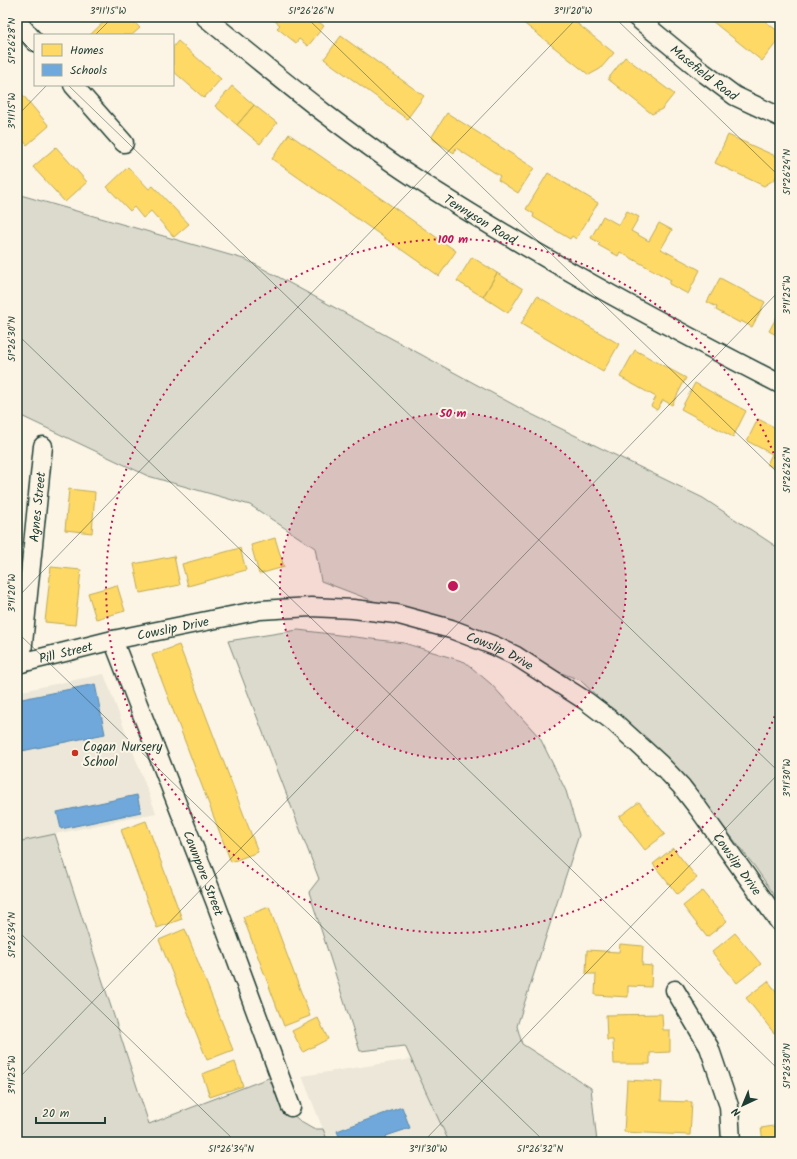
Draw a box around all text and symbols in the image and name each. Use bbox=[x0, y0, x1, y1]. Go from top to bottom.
text: 3°11'15"W bbox=[90, 3, 126, 19]
text: 51°26'26"N bbox=[288, 3, 334, 19]
text: 3°11'20"W bbox=[554, 3, 593, 19]
text: 51°26'28"N bbox=[4, 17, 20, 64]
legend bbox=[34, 34, 174, 86]
street label: Masefield Road bbox=[665, 40, 742, 107]
text: Homes bbox=[70, 41, 104, 60]
text: Schools bbox=[70, 61, 107, 80]
text: 3°11'15"W bbox=[4, 93, 20, 129]
text: 51°26'24"N bbox=[779, 149, 795, 195]
street label: Tennyson Road bbox=[439, 190, 521, 251]
text: 100 m bbox=[438, 230, 468, 249]
text: 3°11'25"W bbox=[779, 275, 795, 315]
text: 51°26'30"N bbox=[4, 316, 20, 362]
text: 50 m bbox=[439, 404, 467, 423]
text: 51°26'26"N bbox=[779, 447, 795, 493]
street label: Agnes Street bbox=[24, 470, 52, 543]
text: 3°11'20"W bbox=[4, 573, 20, 612]
centre of rings bbox=[446, 579, 460, 593]
street label: Cowslip Drive bbox=[135, 612, 211, 647]
street label: Cowslip Drive bbox=[463, 627, 537, 677]
street label: Pill Street bbox=[37, 636, 96, 670]
place label: Cogan Nursery School bbox=[83, 737, 163, 773]
marker: Cogan Nursery School bbox=[70, 748, 80, 758]
text: 3°11'30"W bbox=[779, 758, 795, 797]
street label: Cawnpore Street bbox=[176, 828, 229, 920]
street label: Cowslip Drive bbox=[707, 829, 766, 900]
text: 51°26'34"N bbox=[4, 912, 20, 958]
text: 51°26'30"N bbox=[779, 1043, 795, 1089]
text: 3°11'25"W bbox=[4, 1055, 20, 1095]
north arrow bbox=[723, 1085, 763, 1125]
scale bar bbox=[36, 1099, 105, 1125]
text: N bbox=[728, 1103, 746, 1120]
text: 20 m bbox=[42, 1104, 70, 1123]
text: 51°26'34"N bbox=[208, 1141, 254, 1157]
text: 3°11'30"W bbox=[409, 1141, 448, 1157]
text: 51°26'32"N bbox=[517, 1141, 563, 1157]

